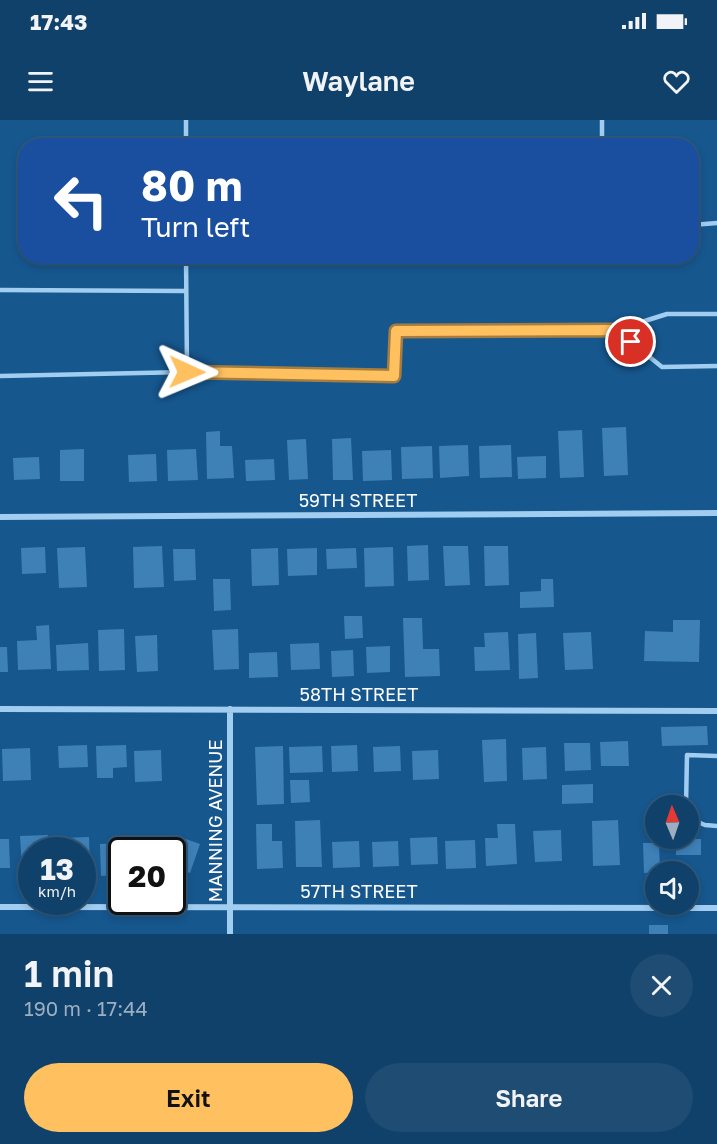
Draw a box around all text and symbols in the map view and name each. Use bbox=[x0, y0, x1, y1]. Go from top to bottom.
text: 17:43 bbox=[30, 8, 88, 35]
icon: menu bbox=[24, 65, 57, 98]
text: Waylane bbox=[302, 65, 415, 97]
icon: heart bbox=[660, 65, 693, 98]
text: 80 m bbox=[141, 160, 242, 210]
icon: left bbox=[42, 162, 120, 240]
text: Turn left bbox=[141, 211, 250, 243]
pin bbox=[605, 316, 656, 367]
icon: arrive bbox=[614, 325, 647, 358]
position arrow bbox=[155, 340, 219, 404]
street label: 59TH STREET bbox=[299, 489, 417, 511]
street label: 58TH STREET bbox=[300, 683, 418, 705]
street label: MANNING AVENUE bbox=[204, 740, 226, 902]
north arrow bbox=[645, 795, 699, 849]
map controls bbox=[645, 795, 699, 915]
speed limit sign: 20 bbox=[108, 837, 186, 915]
text: 13 bbox=[40, 851, 74, 887]
button: sound bbox=[645, 861, 699, 915]
street label: 57TH STREET bbox=[300, 880, 418, 902]
text: km/h bbox=[38, 882, 76, 900]
text: 1 min bbox=[24, 952, 114, 995]
button: close bbox=[630, 954, 693, 1017]
text: 190 m · 17:44 bbox=[24, 996, 148, 1020]
button: Exit bbox=[24, 1063, 353, 1132]
button: Share bbox=[365, 1063, 693, 1132]

